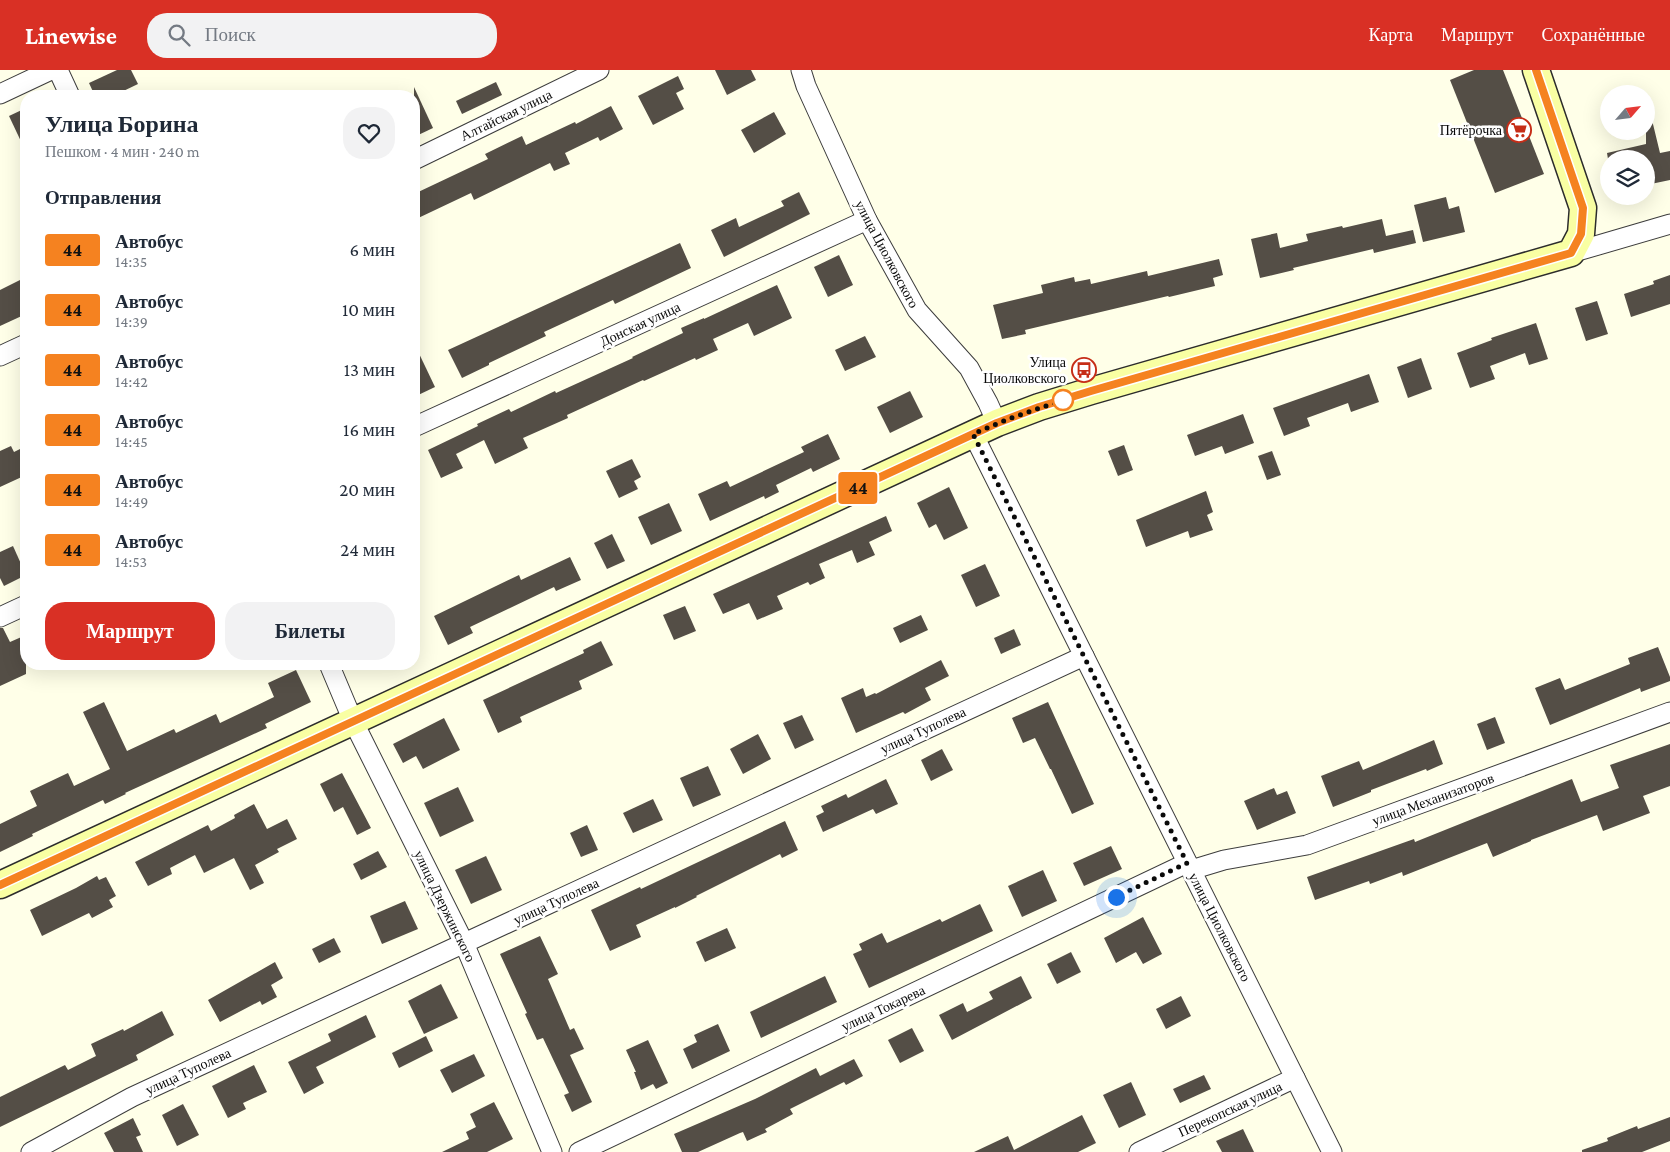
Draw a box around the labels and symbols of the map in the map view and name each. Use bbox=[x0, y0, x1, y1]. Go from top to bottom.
north arrow bbox=[1600, 85, 1655, 140]
street label: Алтайская улица bbox=[458, 86, 555, 144]
supermarket icon: Пятёрочка bbox=[1506, 117, 1532, 143]
place label: Пятёрочка bbox=[1440, 122, 1503, 138]
street label: улица Циолковского bbox=[852, 197, 922, 311]
street label: Донская улица bbox=[597, 298, 683, 350]
place label: Улица Циолковского bbox=[983, 354, 1067, 386]
bus stop icon: Улица Циолковского bbox=[1071, 357, 1097, 383]
unlabelled marker bbox=[1052, 389, 1074, 411]
line badge: 44 bbox=[836, 472, 880, 504]
street label: улица Туполева bbox=[878, 703, 969, 757]
street label: улица Механизаторов bbox=[1370, 769, 1496, 828]
street label: улица Дзержинского bbox=[411, 848, 479, 964]
street label: улица Циолковского bbox=[1186, 870, 1254, 984]
street label: улица Туполева bbox=[511, 874, 602, 928]
your location bbox=[1104, 885, 1129, 910]
street label: улица Токарева bbox=[839, 981, 928, 1034]
street label: улица Туполева bbox=[143, 1044, 234, 1098]
street label: Перекопская улица bbox=[1176, 1078, 1285, 1140]

